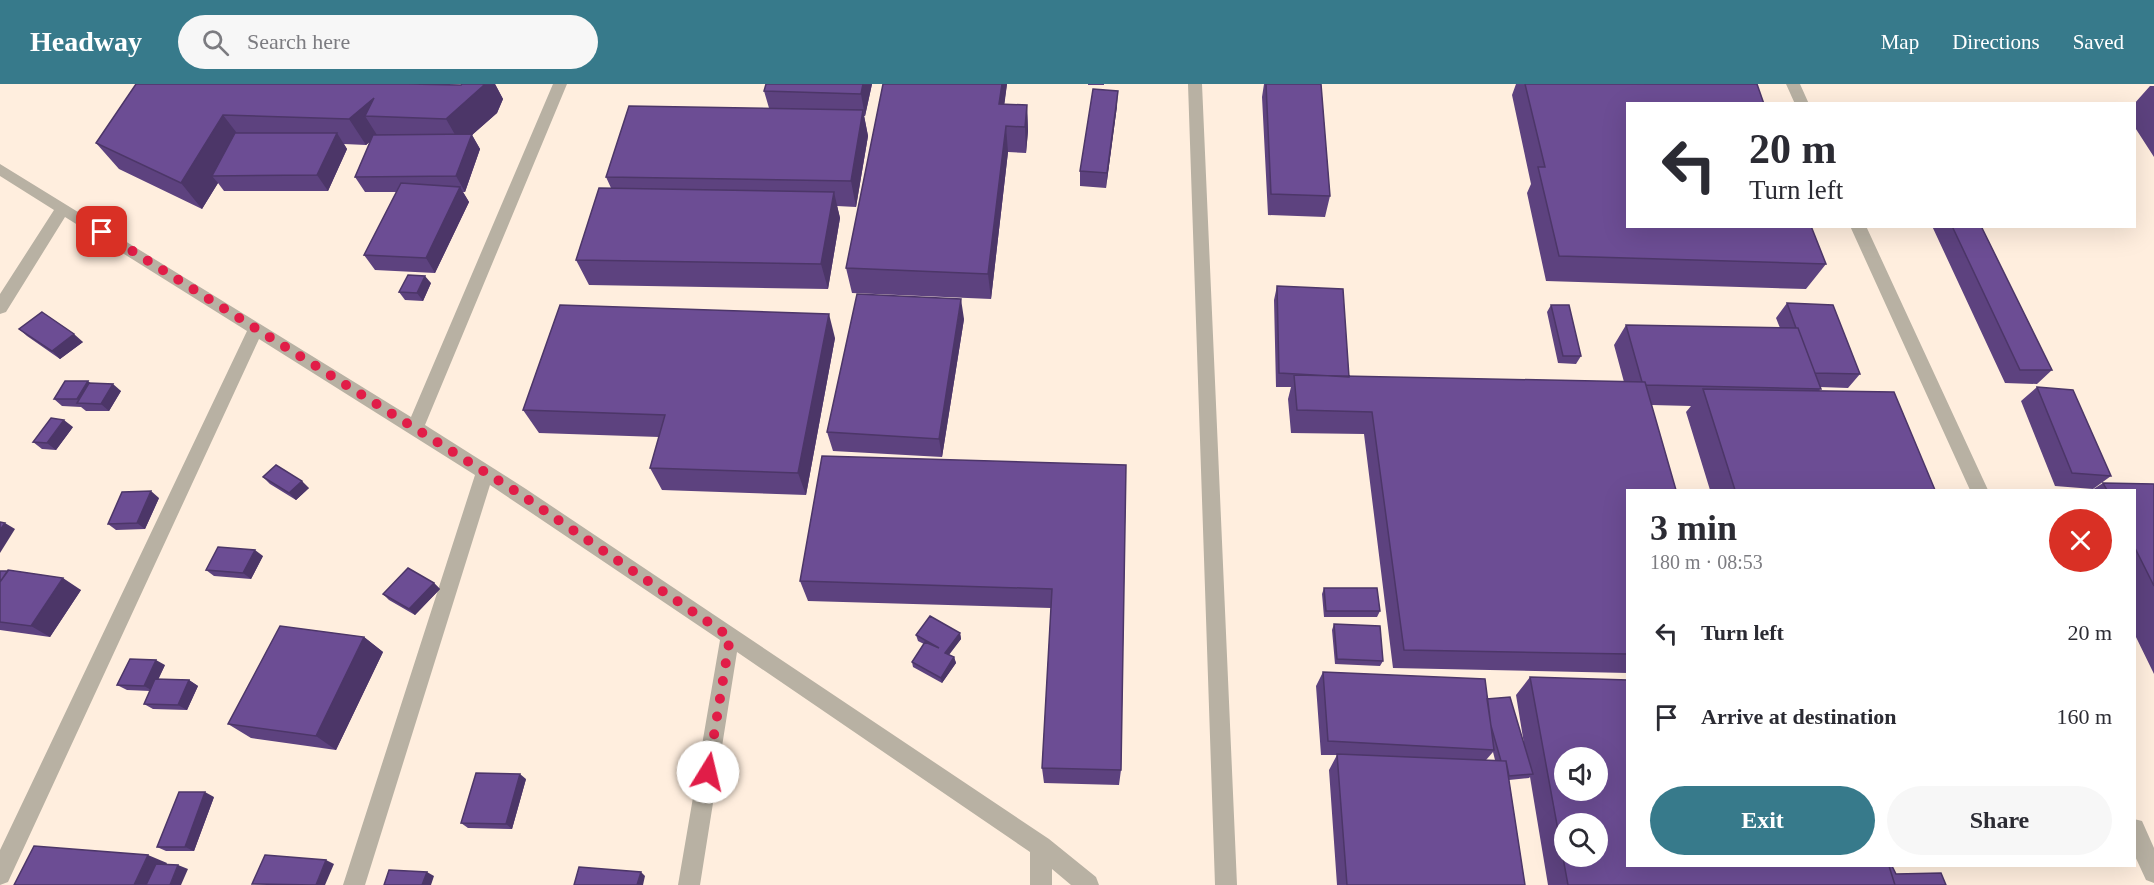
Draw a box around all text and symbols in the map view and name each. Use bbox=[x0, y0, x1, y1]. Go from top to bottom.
search box bbox=[178, 15, 598, 69]
text: Headway bbox=[30, 26, 142, 57]
icon: search bbox=[199, 26, 232, 59]
text: Search here bbox=[247, 29, 350, 54]
text: Map bbox=[1881, 30, 1919, 54]
text: Directions bbox=[1952, 30, 2040, 54]
text: Saved bbox=[2073, 30, 2124, 54]
icon: left bbox=[1650, 126, 1728, 204]
text: 20 m bbox=[1749, 126, 1837, 172]
text: Turn left bbox=[1749, 175, 1843, 205]
pin bbox=[76, 206, 127, 257]
icon: arrive bbox=[85, 215, 118, 248]
text: 3 min bbox=[1650, 508, 1737, 548]
button: close bbox=[2049, 509, 2112, 572]
text: 180 m · 08:53 bbox=[1650, 551, 1763, 573]
icon: left bbox=[1650, 617, 1683, 650]
text: Turn left bbox=[1701, 620, 1784, 645]
text: 20 m bbox=[2067, 620, 2112, 645]
icon: arrive bbox=[1650, 701, 1683, 734]
text: Arrive at destination bbox=[1701, 704, 1897, 729]
text: 160 m bbox=[2056, 704, 2112, 729]
position arrow bbox=[676, 740, 740, 804]
map controls bbox=[1554, 747, 1608, 867]
button: sound bbox=[1554, 747, 1608, 801]
button: Exit bbox=[1650, 786, 1875, 855]
button: Share bbox=[1887, 786, 2112, 855]
button: search bbox=[1554, 813, 1608, 867]

